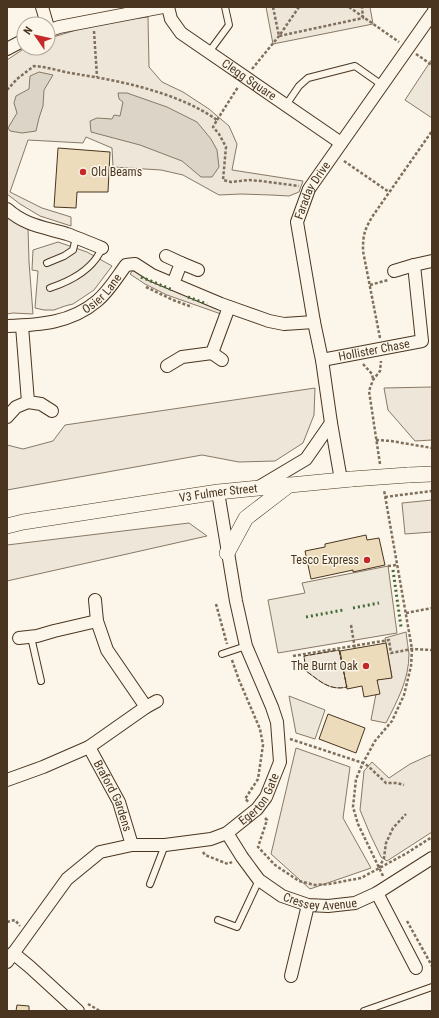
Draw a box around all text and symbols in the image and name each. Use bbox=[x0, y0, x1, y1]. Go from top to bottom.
north arrow bbox=[16, 16, 56, 56]
text: N bbox=[21, 24, 36, 37]
street label: Clegg Square bbox=[219, 56, 279, 103]
street label: Faraday Drive bbox=[292, 158, 333, 221]
place label: Old Beams bbox=[91, 165, 142, 179]
marker: Old Beams bbox=[78, 167, 88, 177]
street label: Osier Lane bbox=[80, 271, 125, 317]
street label: Hollister Chase bbox=[337, 336, 411, 364]
street label: V3 Fulmer Street bbox=[178, 481, 259, 505]
place label: Tesco Express bbox=[291, 553, 359, 567]
marker: Tesco Express bbox=[362, 555, 372, 565]
place label: The Burnt Oak bbox=[291, 659, 359, 673]
marker: The Burnt Oak bbox=[361, 661, 371, 671]
street label: Braford Gardens bbox=[91, 758, 135, 833]
street label: Egerton Gate bbox=[236, 771, 282, 828]
street label: Cressey Avenue bbox=[281, 890, 358, 913]

